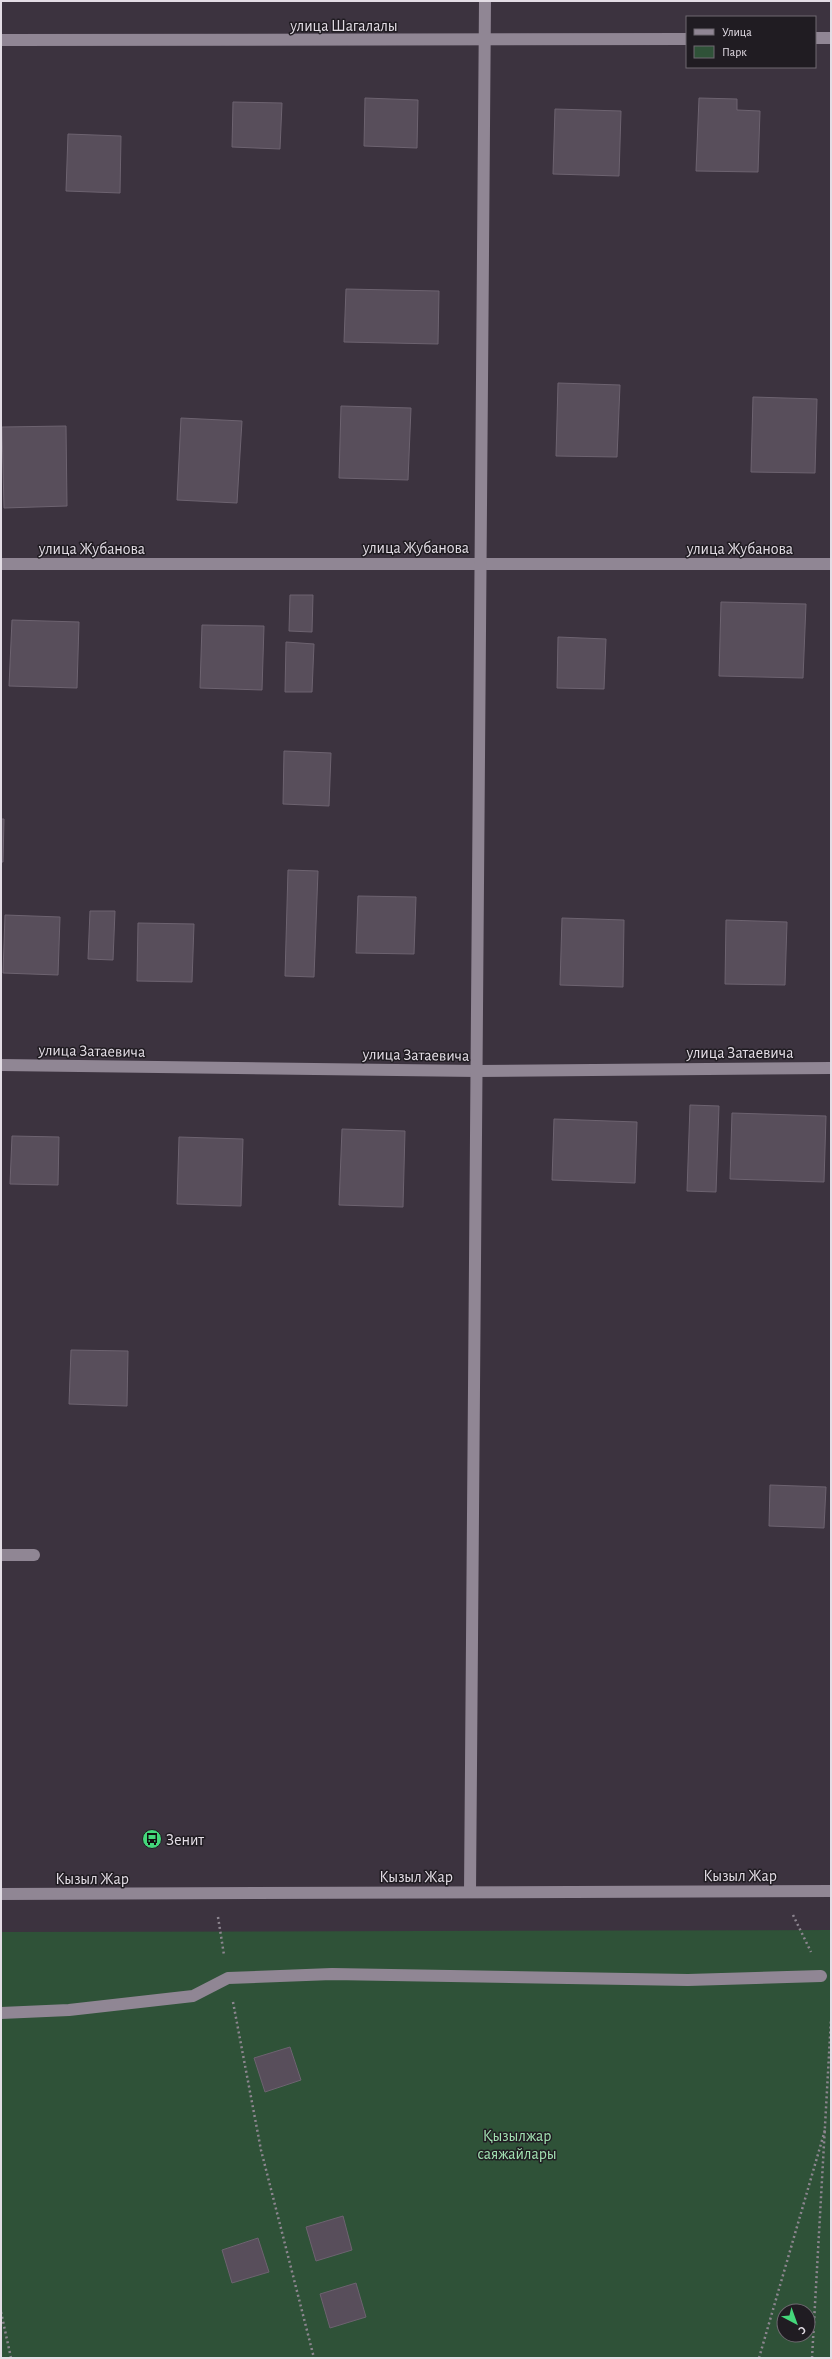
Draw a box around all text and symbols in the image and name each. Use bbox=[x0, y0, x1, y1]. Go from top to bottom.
legend bbox=[686, 16, 816, 68]
street label: улица Шагалалы bbox=[289, 18, 398, 35]
text: Улица bbox=[722, 26, 752, 38]
text: Парк bbox=[722, 46, 747, 58]
street label: улица Жубанова bbox=[362, 540, 469, 557]
street label: улица Жубанова bbox=[38, 541, 145, 558]
street label: улица Жубанова bbox=[686, 541, 793, 558]
street label: улица Затаевича bbox=[37, 1042, 146, 1061]
street label: улица Затаевича bbox=[686, 1045, 793, 1062]
street label: улица Затаевича bbox=[361, 1046, 470, 1065]
bus stop icon: Зенит bbox=[141, 1828, 163, 1850]
place label: Зенит bbox=[166, 1832, 204, 1848]
street label: Кызыл Жар bbox=[703, 1868, 777, 1884]
street label: Кызыл Жар bbox=[379, 1869, 453, 1885]
street label: Кызыл Жар bbox=[55, 1871, 129, 1887]
park label: Қызылжар саяжайлары bbox=[477, 2128, 557, 2162]
north arrow bbox=[776, 2303, 816, 2343]
text: С bbox=[796, 2324, 808, 2336]

